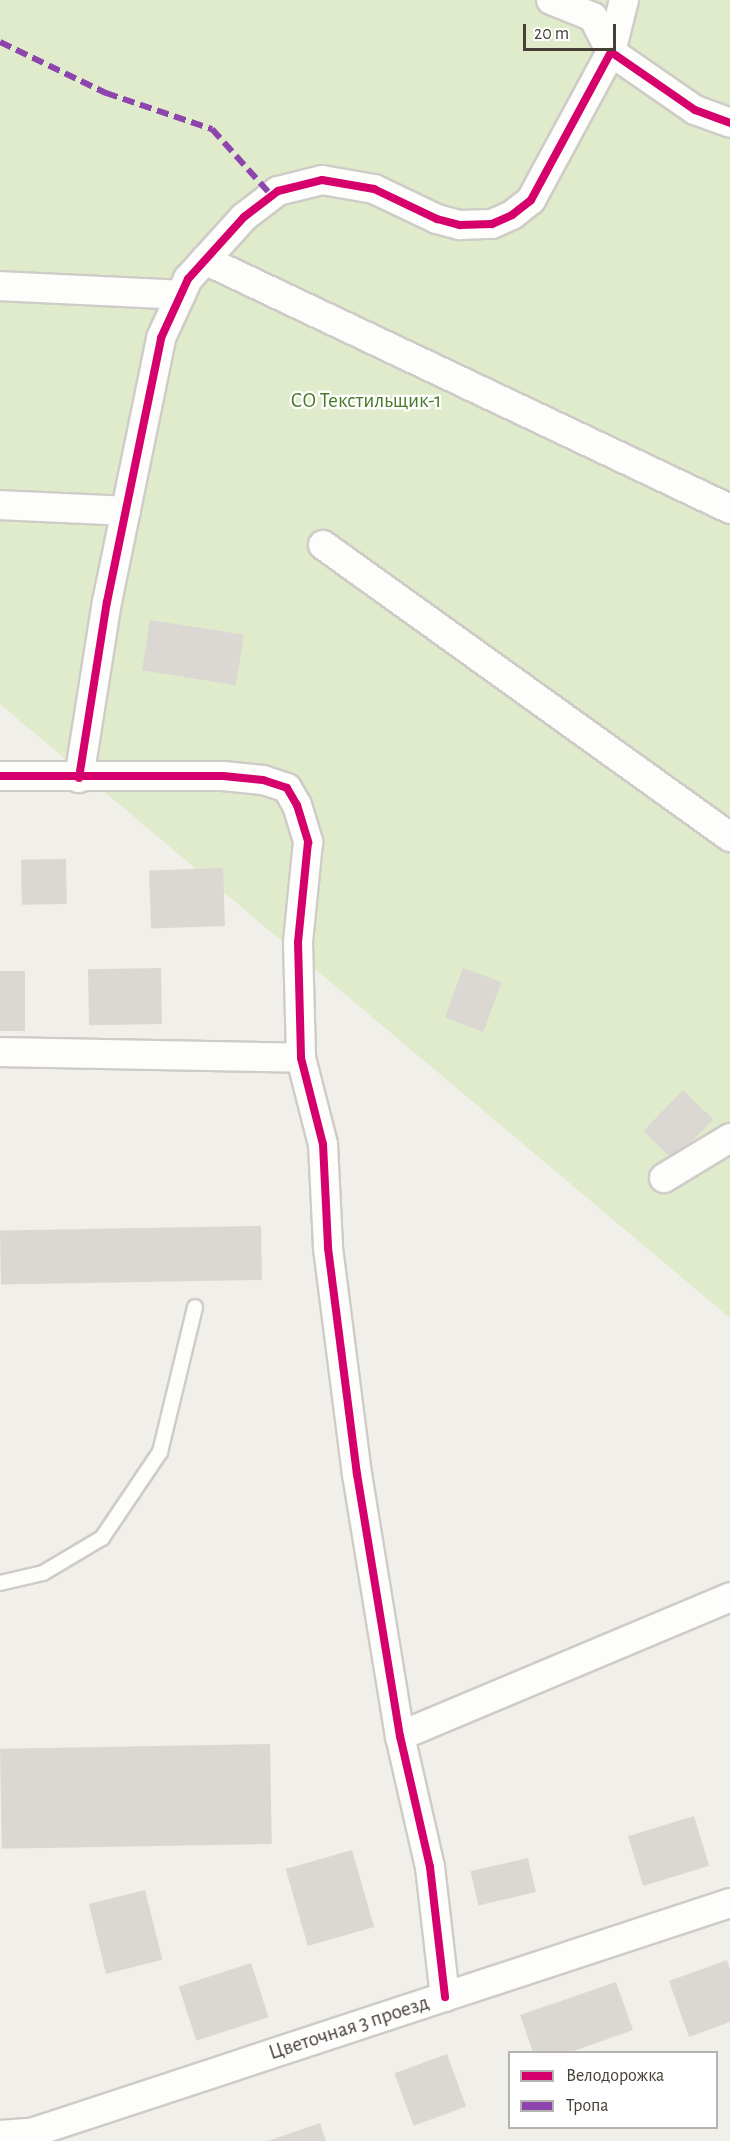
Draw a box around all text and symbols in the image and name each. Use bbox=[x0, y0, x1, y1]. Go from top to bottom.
scale bar bbox=[526, 12, 619, 50]
text: 20 m bbox=[534, 25, 569, 43]
park label: СО Текстильщик-1 bbox=[290, 388, 442, 414]
street label: Цветочная 3 проезд bbox=[266, 1990, 432, 2066]
legend bbox=[508, 2051, 718, 2129]
text: Велодорожка bbox=[566, 2067, 664, 2085]
text: Тропа bbox=[566, 2097, 609, 2115]

